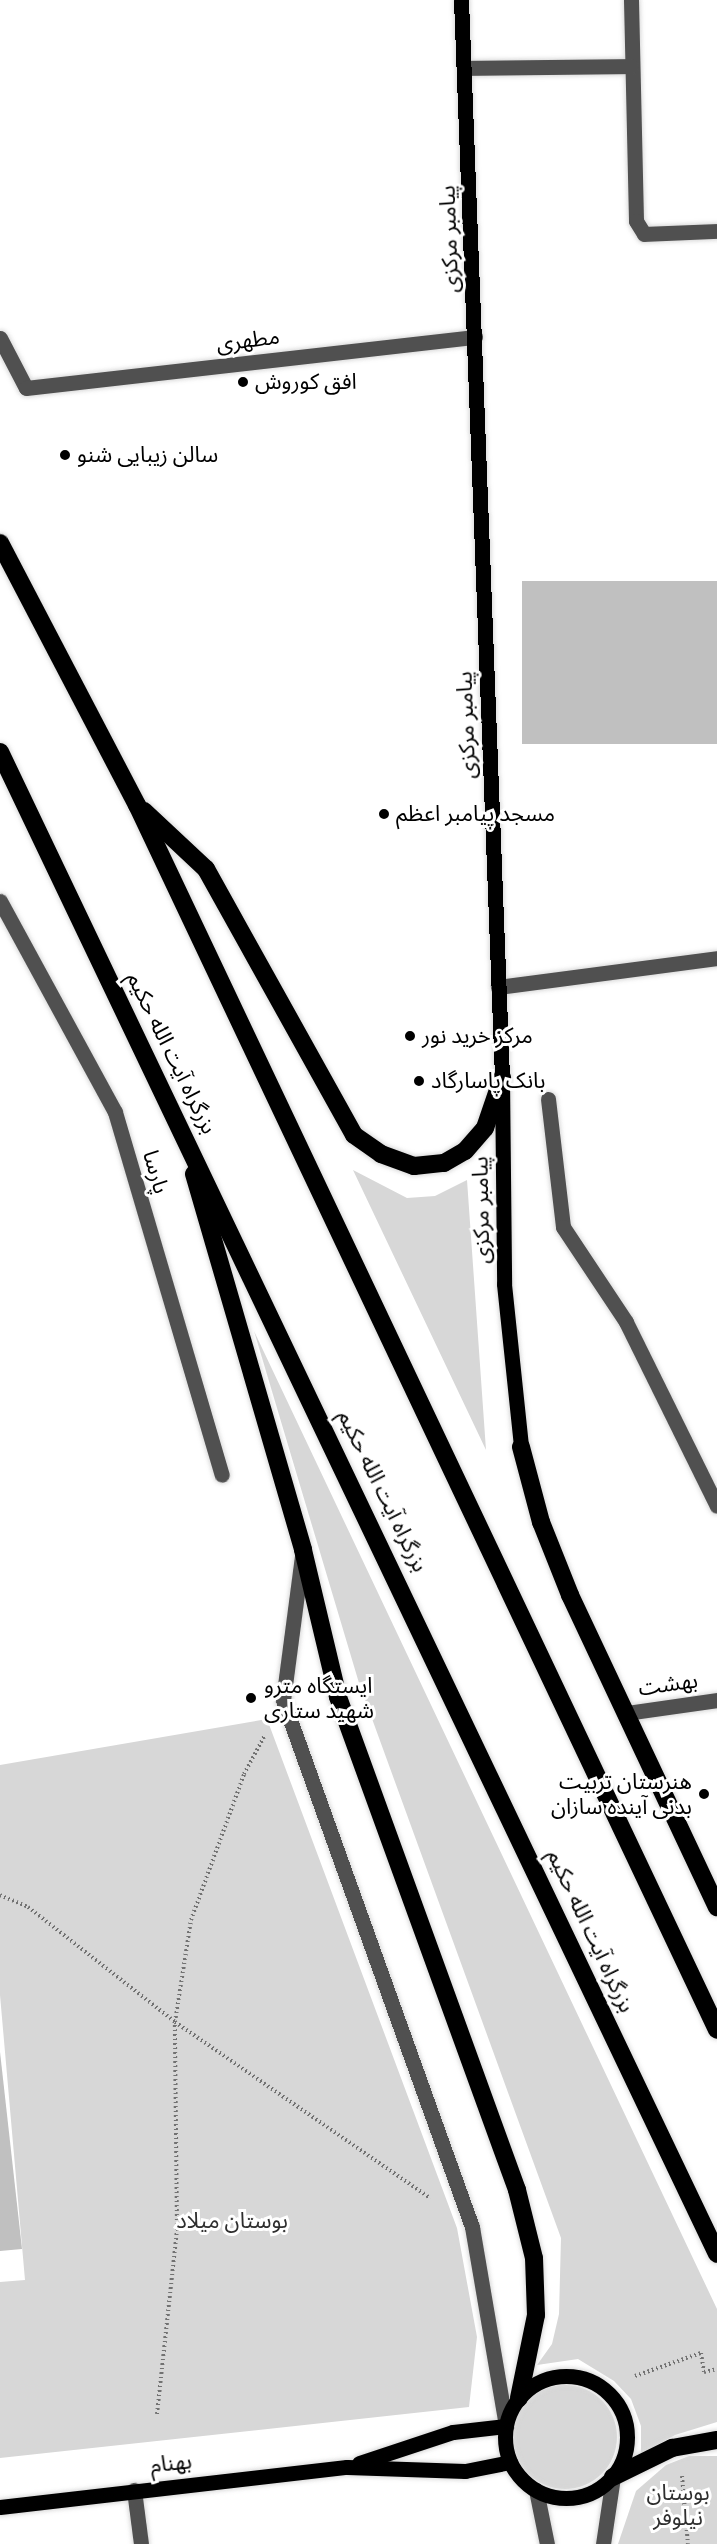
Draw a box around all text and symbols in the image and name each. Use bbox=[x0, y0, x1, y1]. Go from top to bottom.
street label: پیامبر مرکزی bbox=[434, 185, 464, 293]
street label: مطهری bbox=[215, 323, 281, 357]
place label: افق کوروش bbox=[255, 369, 357, 395]
marker: افق کوروش bbox=[236, 375, 250, 389]
place label: سالن زیبایی شنو bbox=[77, 442, 218, 468]
marker: سالن زیبایی شنو bbox=[58, 448, 72, 462]
street label: پیامبر مرکزی bbox=[451, 671, 481, 779]
place label: مسجد پیامبر اعظم bbox=[396, 801, 555, 827]
marker: مسجد پیامبر اعظم bbox=[377, 807, 391, 821]
street label: بزرگراه آیت الله حکیم bbox=[121, 968, 223, 1138]
place label: مرکز خرید نور bbox=[422, 1023, 533, 1049]
marker: مرکز خرید نور bbox=[403, 1029, 417, 1043]
place label: بانک پاسارگاد bbox=[431, 1068, 545, 1094]
marker: بانک پاسارگاد bbox=[412, 1074, 426, 1088]
street label: پارسا bbox=[137, 1147, 175, 1197]
street label: پیامبر مرکزی bbox=[467, 1156, 495, 1264]
street label: بزرگراه آیت الله حکیم bbox=[332, 1406, 434, 1576]
street label: بهشت bbox=[637, 1667, 699, 1701]
place label: ایستگاه مترو شهید ستاری bbox=[264, 1672, 374, 1724]
marker: ایستگاه مترو شهید ستاری bbox=[242, 1689, 260, 1707]
place label: هنرستان تربیت بدنی آینده سازان bbox=[551, 1768, 692, 1820]
marker: هنرستان تربیت بدنی آینده سازان bbox=[697, 1787, 711, 1801]
street label: بزرگراه آیت الله حکیم bbox=[542, 1845, 640, 2017]
park label: بوستان میلاد bbox=[176, 2208, 288, 2234]
street label: بهنام bbox=[149, 2448, 193, 2478]
park label: بوستان نیلوفر bbox=[646, 2479, 710, 2530]

